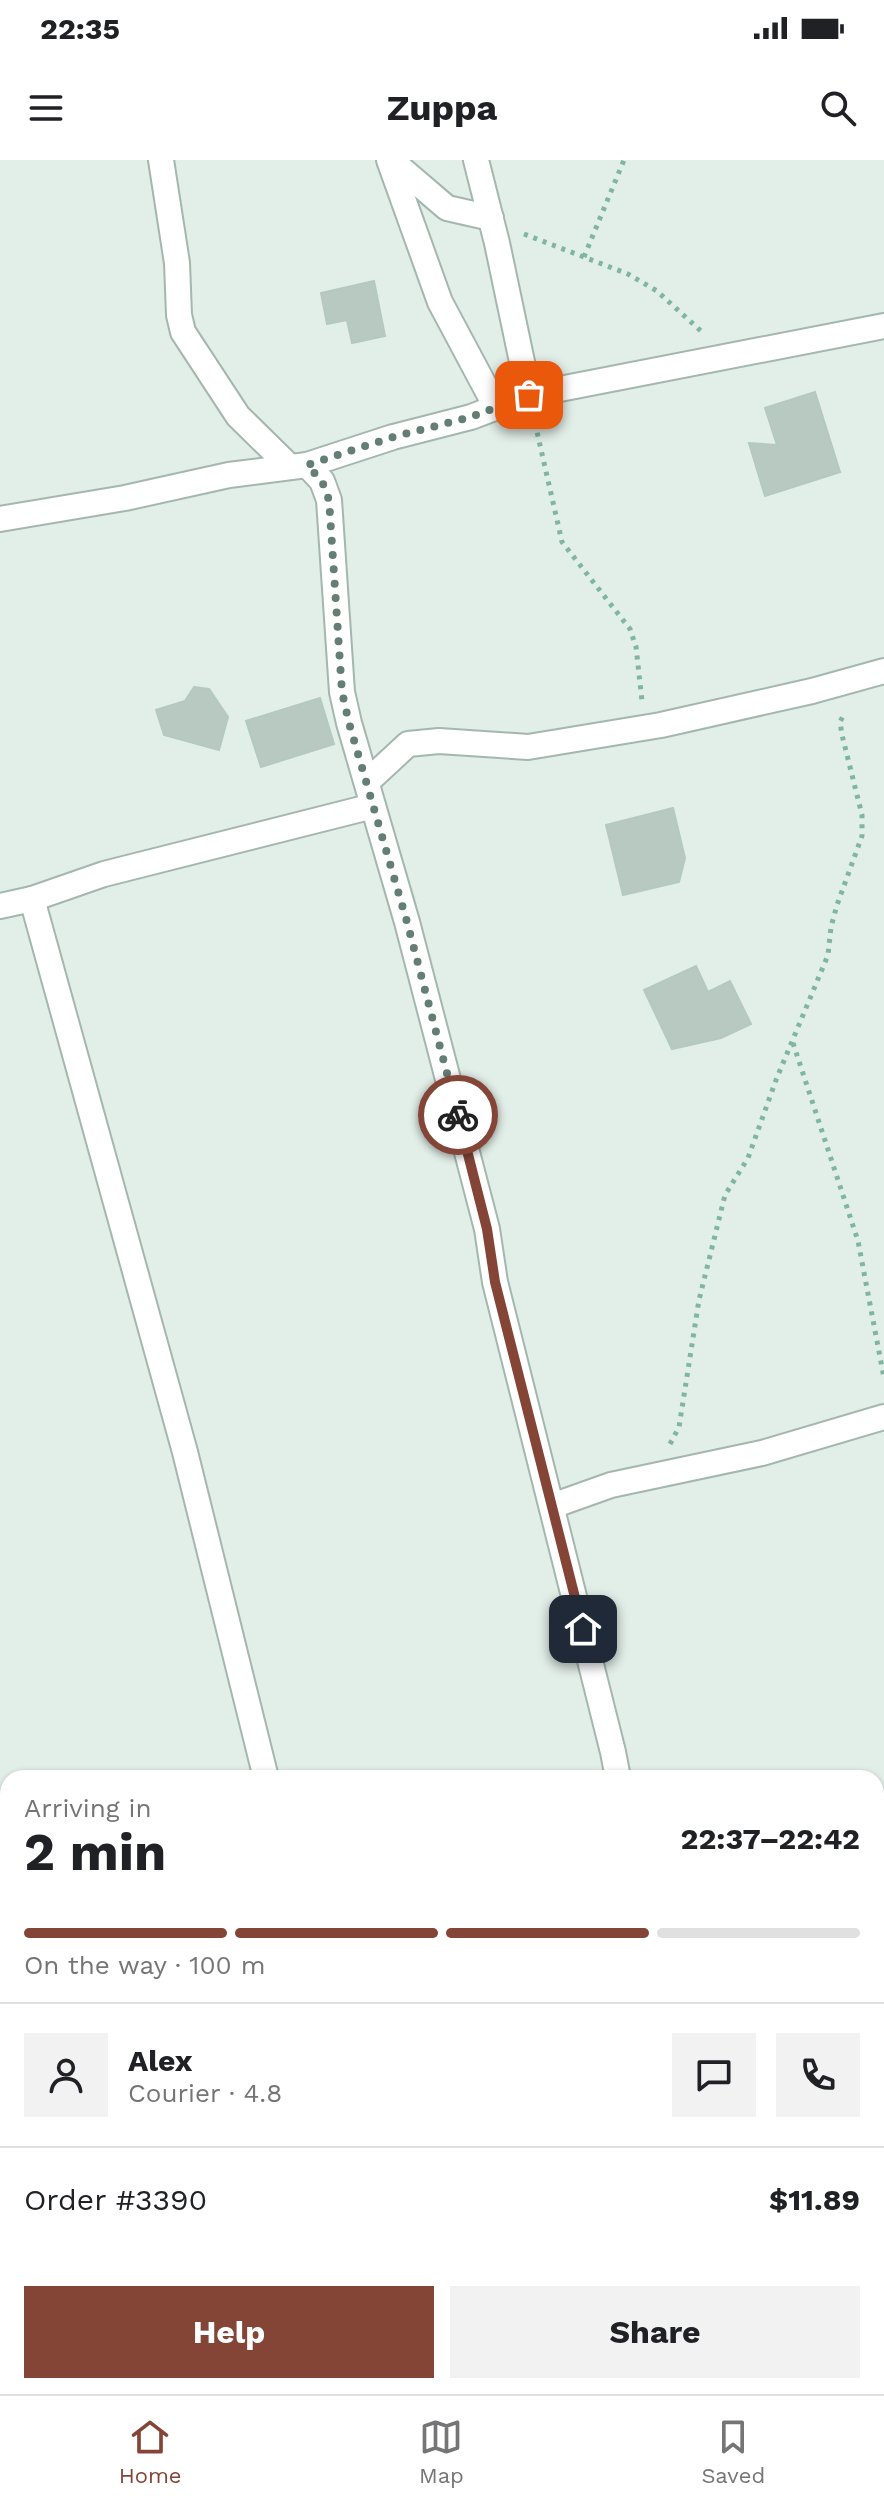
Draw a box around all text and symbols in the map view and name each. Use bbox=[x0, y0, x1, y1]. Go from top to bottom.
text: 22:35 bbox=[40, 11, 120, 46]
icon: menu bbox=[24, 86, 68, 130]
icon: search bbox=[816, 86, 860, 130]
text: Zuppa bbox=[387, 87, 497, 129]
pin bbox=[495, 361, 563, 429]
icon: bag bbox=[507, 373, 551, 417]
courier bbox=[418, 1075, 498, 1155]
icon: bike bbox=[436, 1093, 480, 1137]
pin bbox=[549, 1595, 617, 1663]
icon: home bbox=[561, 1607, 605, 1651]
text: Arriving in bbox=[24, 1793, 152, 1823]
text: 22:37–22:42 bbox=[681, 1821, 860, 1856]
text: 2 min bbox=[24, 1822, 166, 1883]
text: On the way · 100 m bbox=[24, 1950, 265, 1980]
button: person bbox=[24, 2033, 108, 2117]
button: chat bbox=[672, 2033, 756, 2117]
button: phone bbox=[776, 2033, 860, 2117]
text: Alex bbox=[128, 2043, 192, 2078]
text: Courier · 4.8 bbox=[128, 2078, 282, 2108]
text: Order #3390 bbox=[24, 2182, 207, 2217]
text: $11.89 bbox=[769, 2182, 860, 2217]
button: Help bbox=[24, 2286, 434, 2378]
button: Share bbox=[450, 2286, 860, 2378]
tab: Home bbox=[119, 2415, 182, 2488]
tab: Map bbox=[419, 2415, 464, 2488]
tab: Saved bbox=[701, 2415, 765, 2488]

